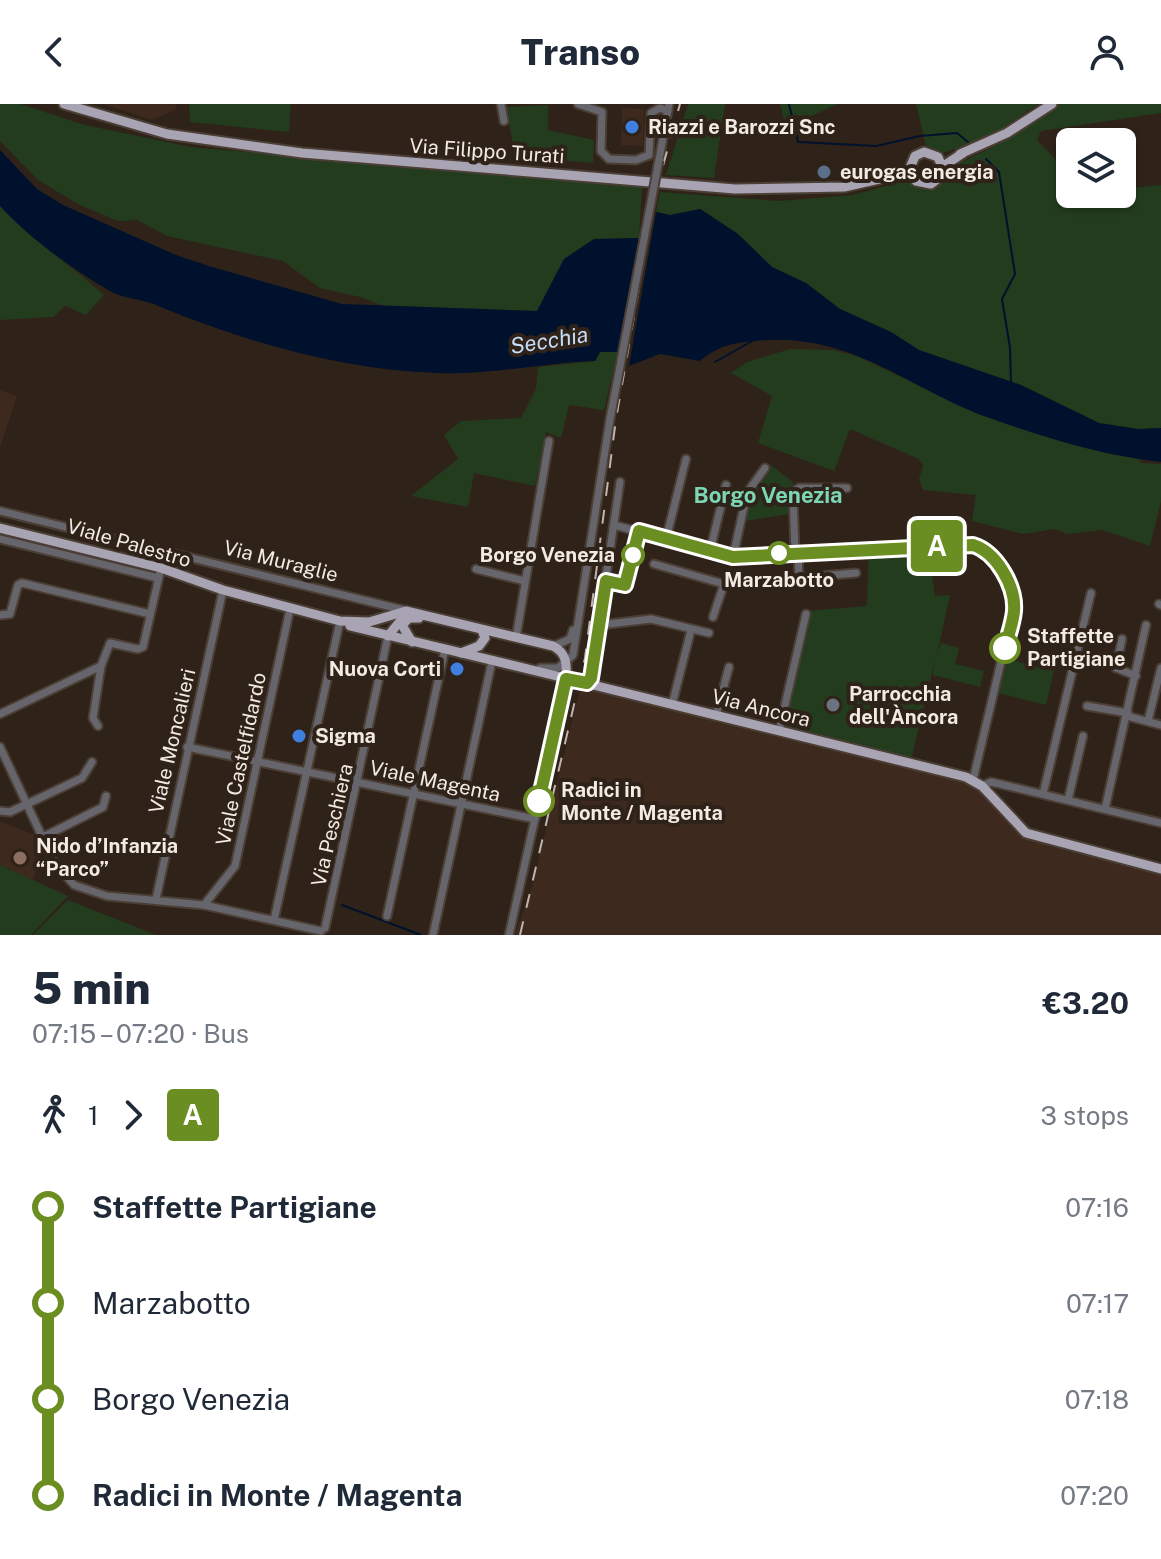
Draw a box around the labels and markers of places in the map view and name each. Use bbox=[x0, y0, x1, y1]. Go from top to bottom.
place label: Riazzi e Barozzi Snc bbox=[648, 115, 836, 139]
marker: Riazzi e Barozzi Snc bbox=[623, 118, 641, 136]
place label: eurogas energia bbox=[840, 160, 994, 184]
marker: eurogas energia bbox=[815, 163, 833, 181]
marker: Marzabotto bbox=[768, 542, 790, 564]
place label: Borgo Venezia bbox=[479, 543, 615, 567]
marker: Borgo Venezia bbox=[622, 544, 644, 566]
place label: Marzabotto bbox=[724, 568, 834, 592]
place label: Staffette Partigiane bbox=[1027, 624, 1126, 671]
marker: Staffette Partigiane bbox=[990, 633, 1020, 663]
place label: Nuova Corti bbox=[329, 657, 441, 681]
marker: Nuova Corti bbox=[448, 660, 466, 678]
place label: Parrocchia dell'Àncora bbox=[849, 682, 958, 729]
marker: Parrocchia dell'Àncora bbox=[824, 696, 842, 714]
place label: Sigma bbox=[315, 724, 376, 748]
marker: Sigma bbox=[290, 727, 308, 745]
place label: Radici in Monte / Magenta bbox=[561, 778, 723, 825]
marker: Radici in Monte / Magenta bbox=[524, 786, 554, 816]
place label: Nido d’Infanzia “Parco” bbox=[36, 834, 178, 881]
marker: Nido d’Infanzia “Parco” bbox=[11, 849, 29, 867]

